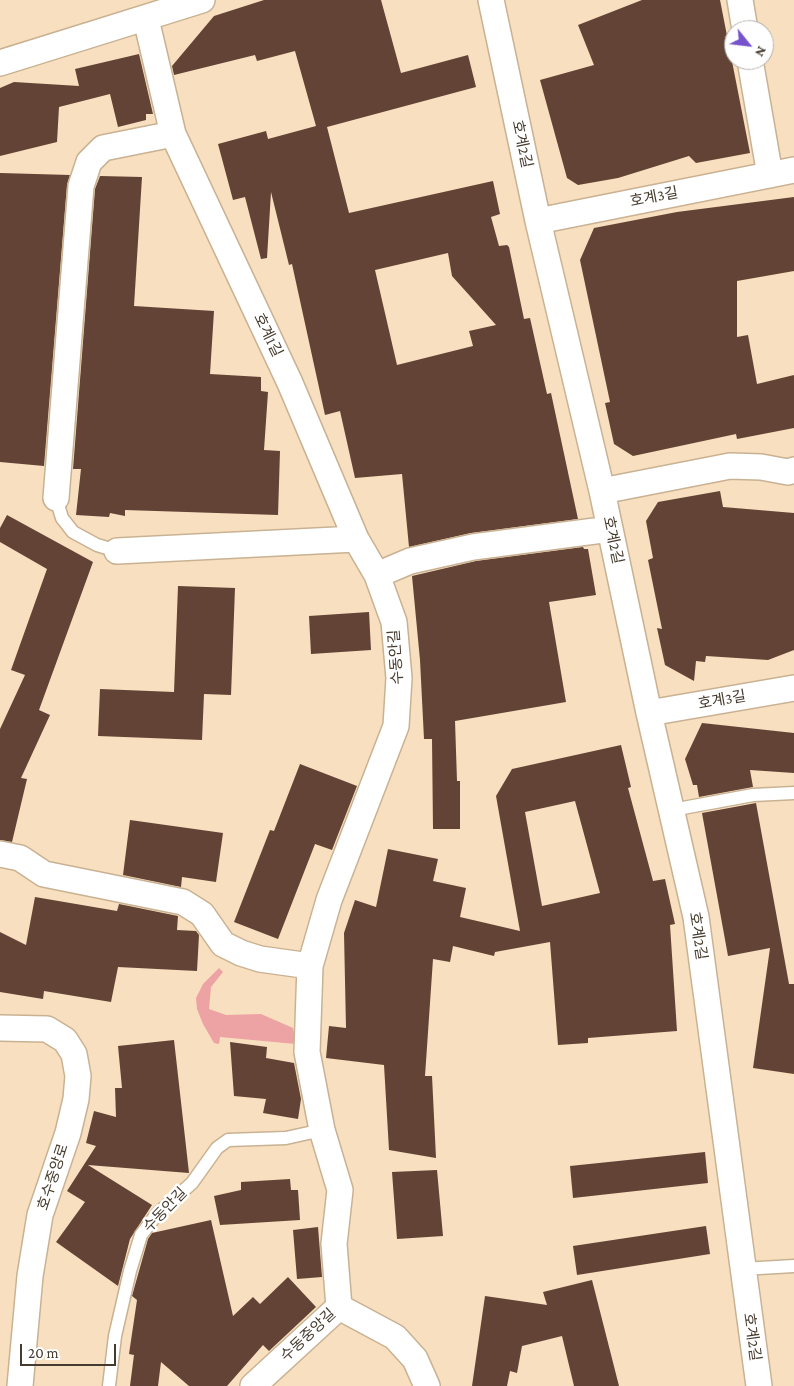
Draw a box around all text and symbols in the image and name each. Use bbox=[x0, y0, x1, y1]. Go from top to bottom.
north arrow bbox=[724, 20, 774, 70]
text: N bbox=[752, 44, 771, 60]
street label: 호계2길 bbox=[508, 118, 536, 170]
street label: 호계3길 bbox=[628, 184, 680, 210]
street label: 호계1길 bbox=[250, 310, 286, 360]
street label: 호계2길 bbox=[599, 514, 627, 566]
street label: 수동안길 bbox=[385, 629, 407, 685]
street label: 호계3길 bbox=[697, 687, 747, 713]
street label: 호계2길 bbox=[685, 911, 711, 961]
street label: 호수중앙로 bbox=[34, 1141, 72, 1213]
street label: 수동안길 bbox=[139, 1184, 191, 1236]
street label: 수동중앙길 bbox=[277, 1305, 339, 1365]
street label: 호계2길 bbox=[740, 1312, 764, 1362]
scale bar bbox=[22, 1334, 119, 1366]
text: 20 m bbox=[28, 1345, 59, 1361]

